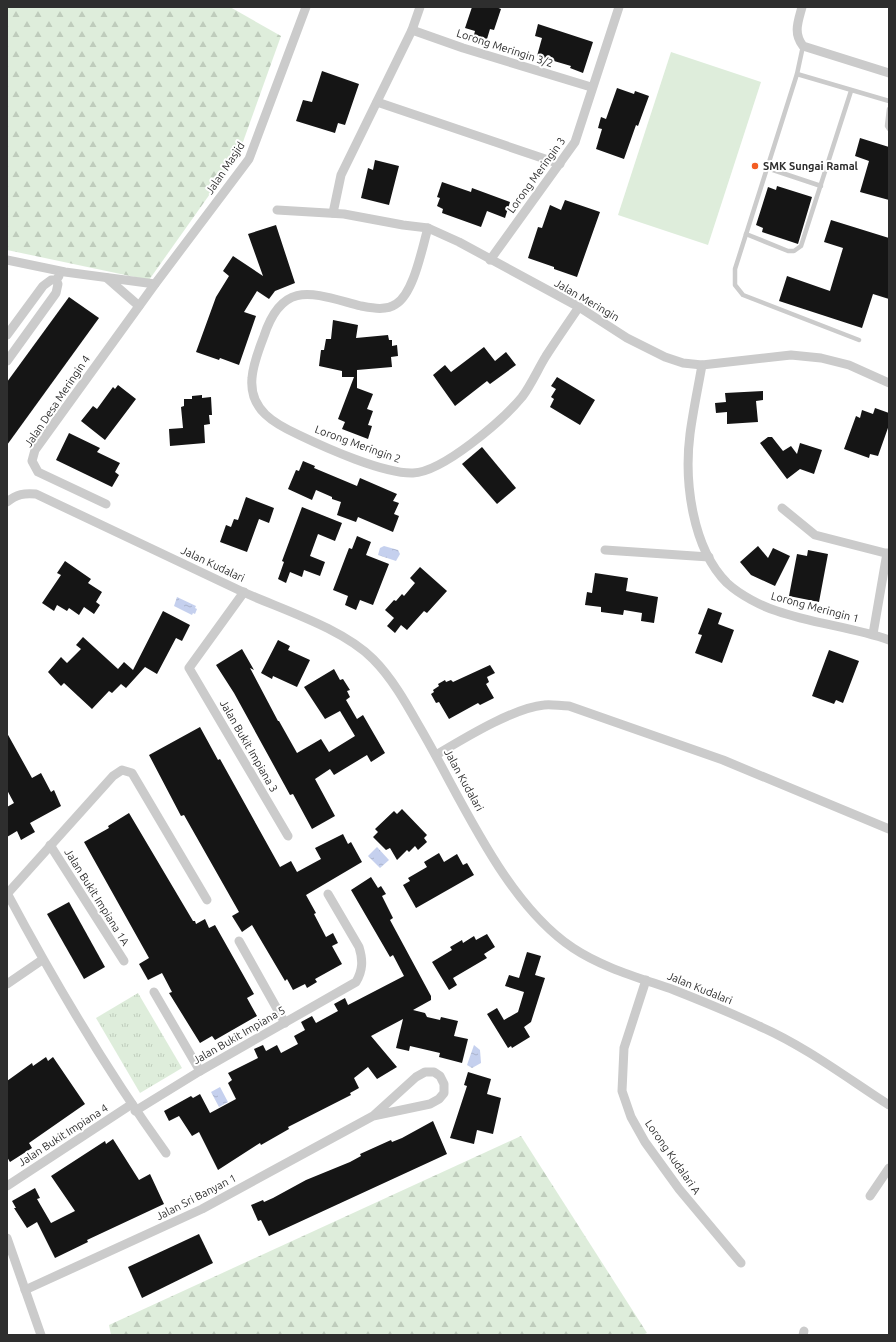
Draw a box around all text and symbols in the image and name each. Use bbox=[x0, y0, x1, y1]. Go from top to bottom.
street label: Lorong Meringin 3/2 bbox=[455, 27, 555, 69]
street label: Lorong Meringin 3 bbox=[505, 135, 567, 215]
street label: Jalan Masjid bbox=[203, 140, 247, 196]
place label: SMK Sungai Ramal bbox=[763, 160, 859, 172]
marker: SMK Sungai Ramal bbox=[750, 161, 760, 171]
street label: Jalan Meringin bbox=[553, 277, 621, 323]
street label: Jalan Desa Meringin 4 bbox=[22, 353, 92, 449]
street label: Lorong Meringin 2 bbox=[313, 423, 403, 465]
street label: Jalan Kudalari bbox=[179, 544, 247, 584]
street label: Lorong Meringin 1 bbox=[770, 589, 860, 625]
street label: Jalan Bukit Impiana 3 bbox=[218, 698, 280, 794]
street label: Jalan Kudalari bbox=[442, 747, 486, 813]
street label: Jalan Bukit Impiana 1A bbox=[62, 846, 132, 948]
street label: Jalan Kudalari bbox=[666, 970, 734, 1006]
street label: Jalan Bukit Impiana 5 bbox=[191, 1004, 287, 1066]
street label: Jalan Bukit Impiana 4 bbox=[16, 1102, 110, 1168]
street label: Lorong Kudalari A bbox=[643, 1118, 704, 1197]
street label: Jalan Sri Banyan 1 bbox=[154, 1172, 238, 1222]

